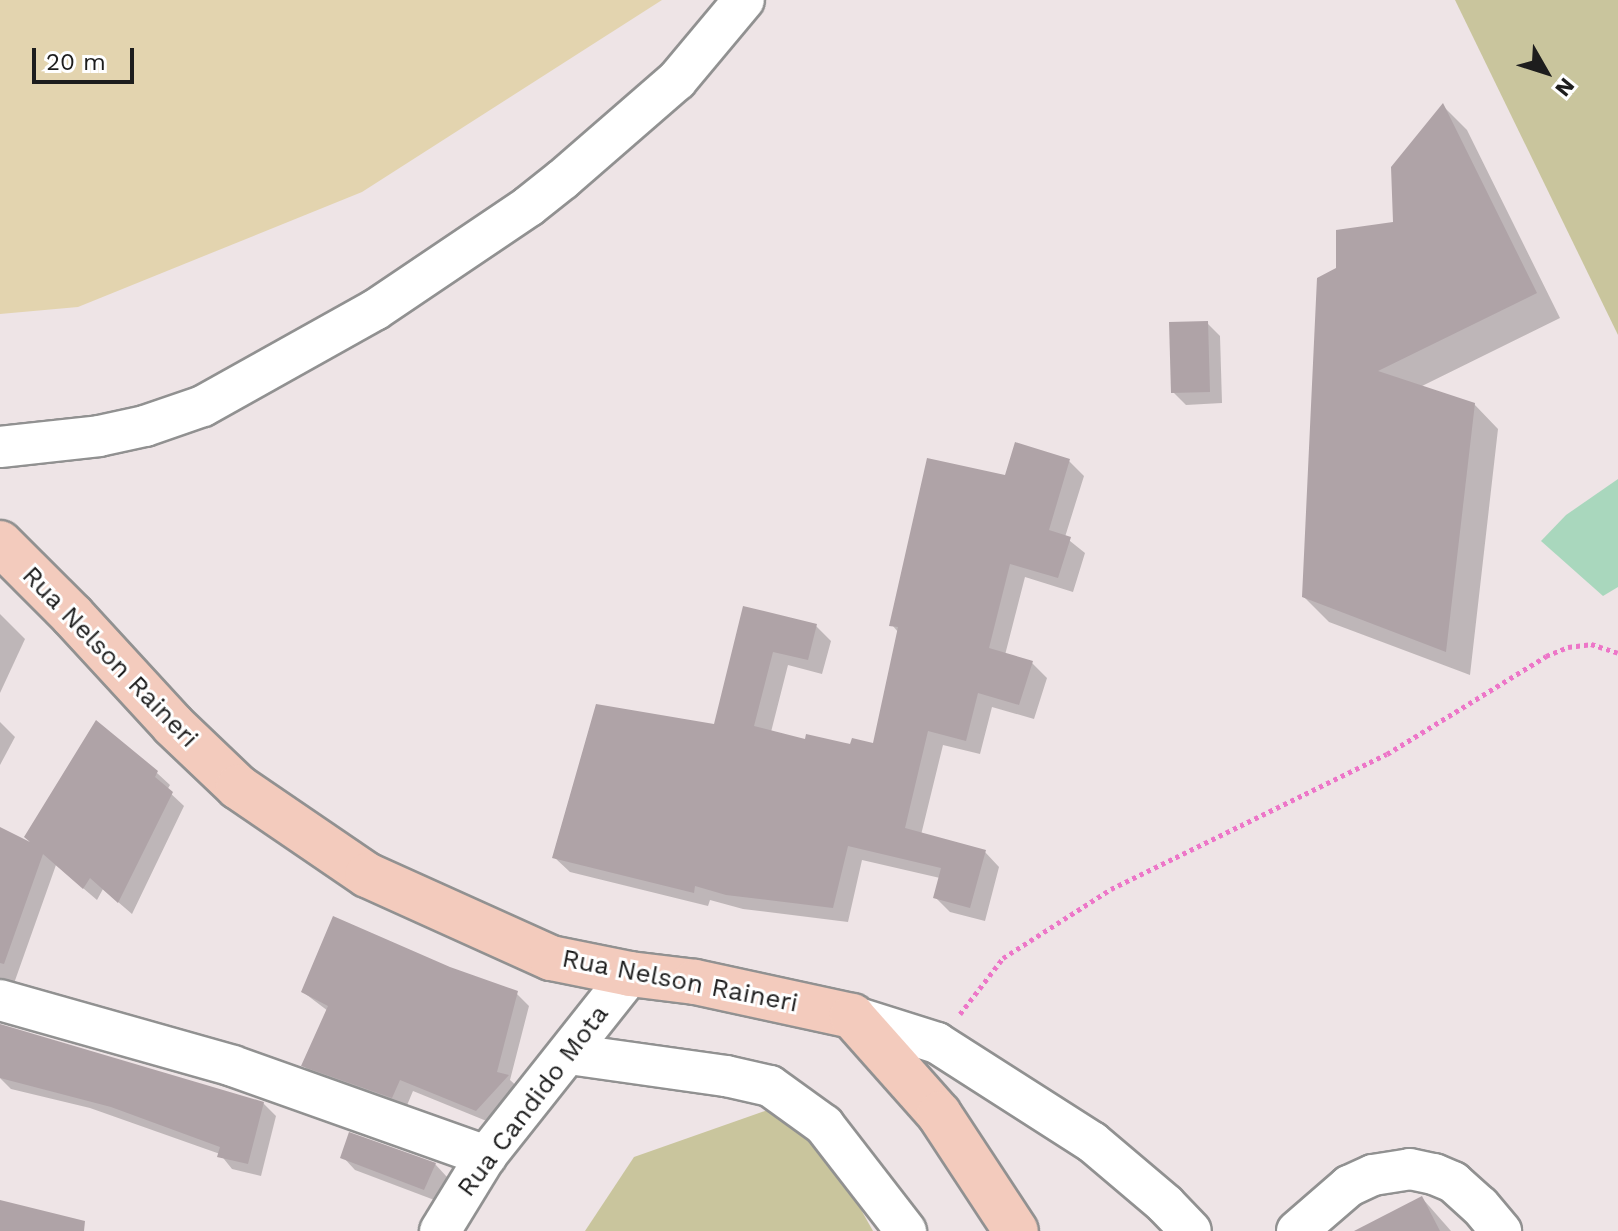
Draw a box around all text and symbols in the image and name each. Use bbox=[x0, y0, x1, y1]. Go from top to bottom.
scale bar bbox=[36, 32, 138, 82]
north arrow bbox=[1506, 32, 1586, 112]
text: 20 m bbox=[46, 48, 106, 76]
text: N bbox=[1550, 73, 1580, 102]
street label: Rua Nelson Raineri bbox=[15, 560, 205, 754]
street label: Rua Nelson Raineri bbox=[559, 943, 801, 1019]
street label: Rua Candido Mota bbox=[451, 999, 615, 1203]

